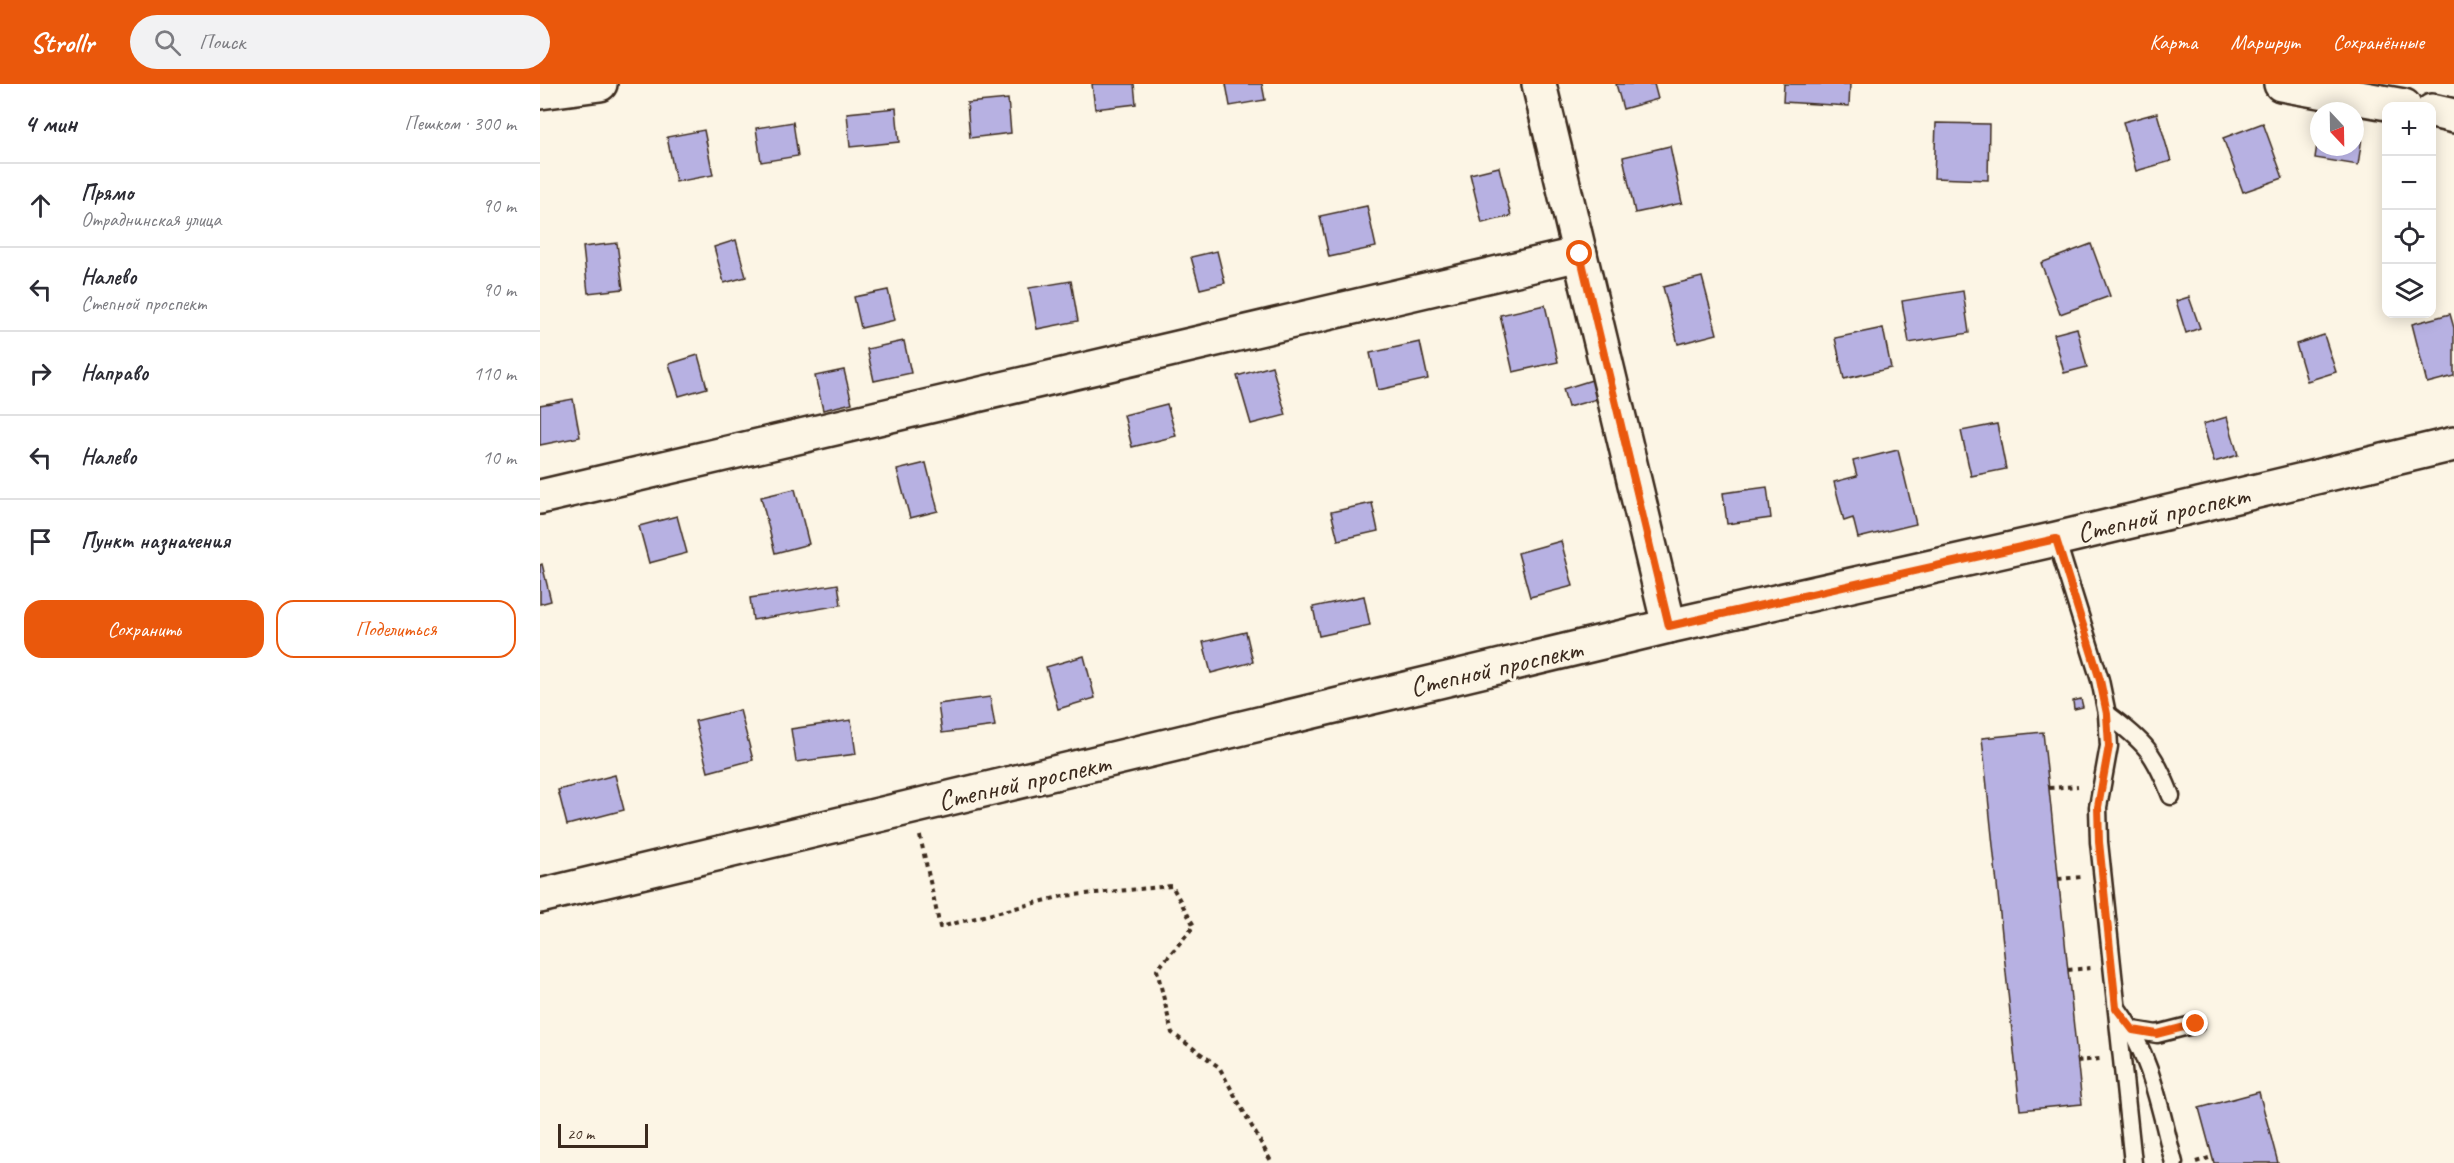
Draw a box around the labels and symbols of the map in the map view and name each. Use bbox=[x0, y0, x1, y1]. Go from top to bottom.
north arrow bbox=[2310, 102, 2364, 156]
route start bbox=[1566, 240, 1592, 266]
street label: Степной проспект bbox=[2073, 476, 2254, 550]
street label: Степной проспект bbox=[1406, 630, 1587, 704]
street label: Степной проспект bbox=[934, 744, 1115, 818]
route end bbox=[2182, 1010, 2208, 1036]
scale bar bbox=[558, 1121, 648, 1148]

